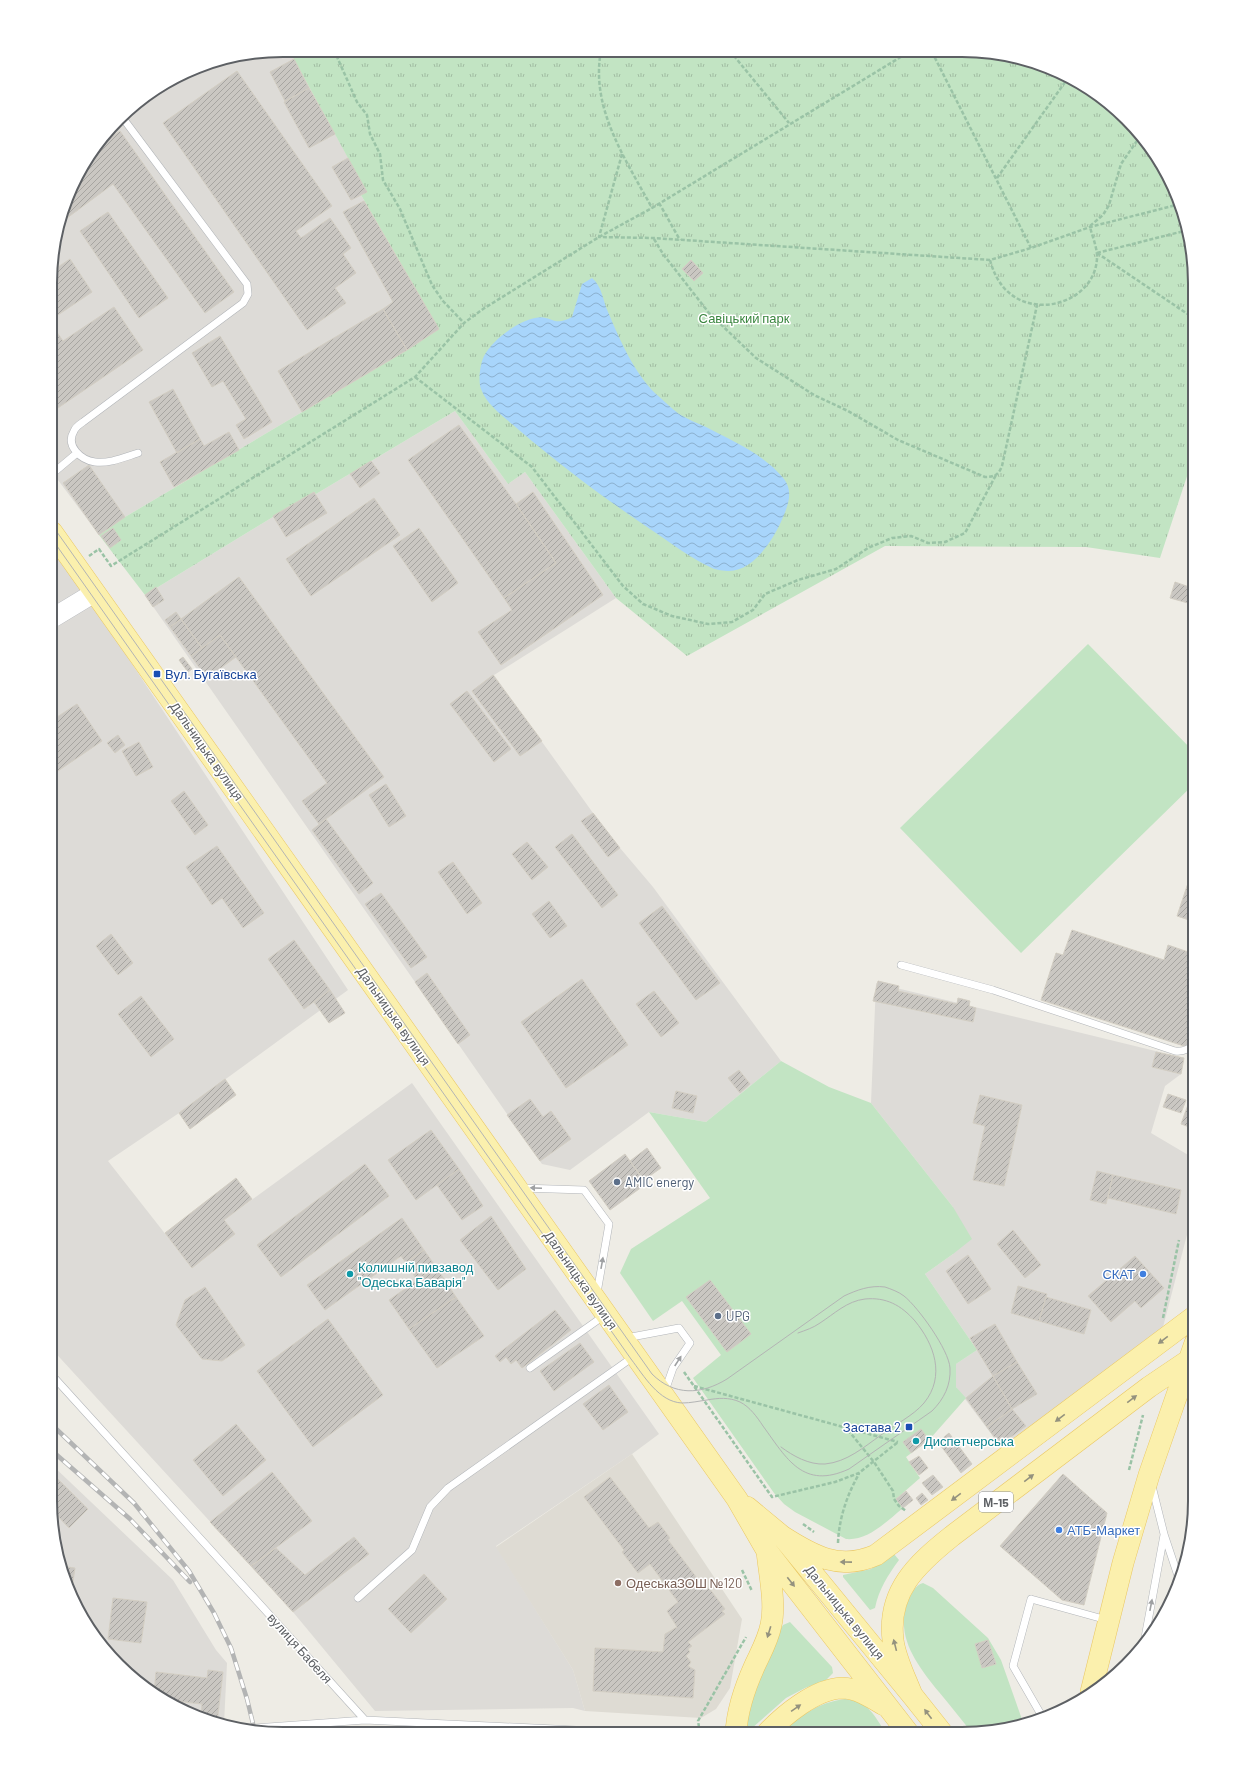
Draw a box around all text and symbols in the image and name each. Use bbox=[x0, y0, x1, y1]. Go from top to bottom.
park label: Савіцький парк bbox=[699, 310, 790, 326]
place label: Вул. Бугаївська bbox=[165, 666, 258, 682]
marker: Вул. Бугаївська bbox=[152, 669, 162, 679]
street label: Дальницька вулиця bbox=[167, 698, 247, 804]
street label: Дальницька вулиця bbox=[354, 963, 434, 1069]
place label: AMIC energy bbox=[625, 1174, 694, 1190]
marker: AMIC energy bbox=[612, 1177, 622, 1187]
one-way arrow bbox=[529, 1185, 542, 1191]
street label: Дальницька вулиця bbox=[541, 1227, 621, 1333]
one-way arrow bbox=[599, 1257, 605, 1269]
place label: Колишній пивзавод "Одеська Баварія" bbox=[358, 1259, 474, 1290]
place label: СКАТ bbox=[1102, 1266, 1135, 1282]
marker: Колишній пивзавод "Одеська Баварія" bbox=[345, 1269, 355, 1279]
marker: СКАТ bbox=[1138, 1269, 1148, 1279]
place label: UPG bbox=[726, 1308, 750, 1324]
marker: UPG bbox=[713, 1311, 723, 1321]
one-way arrow bbox=[1158, 1336, 1169, 1344]
one-way arrow bbox=[674, 1356, 682, 1366]
one-way arrow bbox=[1127, 1395, 1138, 1404]
one-way arrow bbox=[1054, 1414, 1065, 1423]
place label: Застава 2 bbox=[843, 1419, 901, 1435]
marker: Застава 2 bbox=[904, 1422, 914, 1432]
place label: Диспетчерська bbox=[924, 1433, 1015, 1449]
marker: Диспетчерська bbox=[911, 1436, 921, 1446]
one-way arrow bbox=[1023, 1474, 1034, 1482]
one-way arrow bbox=[951, 1492, 961, 1500]
road number: М-15 bbox=[979, 1492, 1013, 1512]
place label: АТБ-Маркет bbox=[1067, 1522, 1140, 1538]
marker: АТБ-Маркет bbox=[1054, 1525, 1064, 1535]
one-way arrow bbox=[839, 1559, 852, 1565]
street label: Дальницька вулиця bbox=[802, 1561, 888, 1663]
place label: ОдеськаЗОШ №120 bbox=[626, 1575, 742, 1591]
one-way arrow bbox=[786, 1577, 795, 1588]
marker: ОдеськаЗОШ №120 bbox=[613, 1578, 623, 1588]
one-way arrow bbox=[1148, 1599, 1154, 1611]
street label: вулиця Бабеля bbox=[264, 1609, 336, 1687]
one-way arrow bbox=[766, 1626, 772, 1638]
one-way arrow bbox=[891, 1639, 897, 1651]
one-way arrow bbox=[791, 1704, 801, 1712]
one-way arrow bbox=[923, 1709, 932, 1720]

